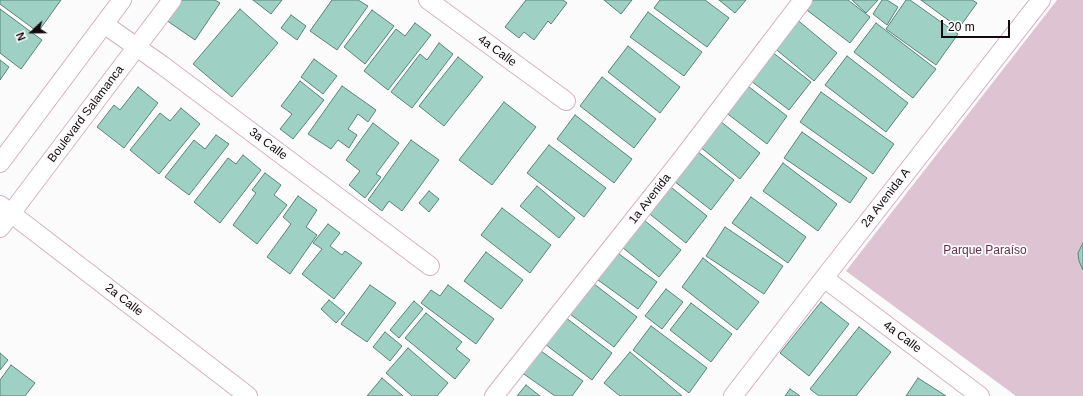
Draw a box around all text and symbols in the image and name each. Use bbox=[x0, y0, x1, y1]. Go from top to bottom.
north arrow bbox=[12, 12, 52, 52]
scale bar bbox=[943, 12, 1012, 38]
text: 20 m bbox=[948, 20, 975, 34]
text: N bbox=[14, 31, 28, 42]
street label: 4a Calle bbox=[475, 32, 519, 70]
street label: Boulevard Salamanca bbox=[45, 63, 127, 165]
street label: 3a Calle bbox=[246, 125, 290, 163]
street label: 2a Avenida A bbox=[858, 166, 914, 230]
street label: 1a Avenida bbox=[626, 171, 674, 227]
park label: Parque Paraíso bbox=[943, 244, 1027, 258]
street label: 2a Calle bbox=[102, 281, 146, 319]
street label: 4a Calle bbox=[880, 318, 924, 356]

